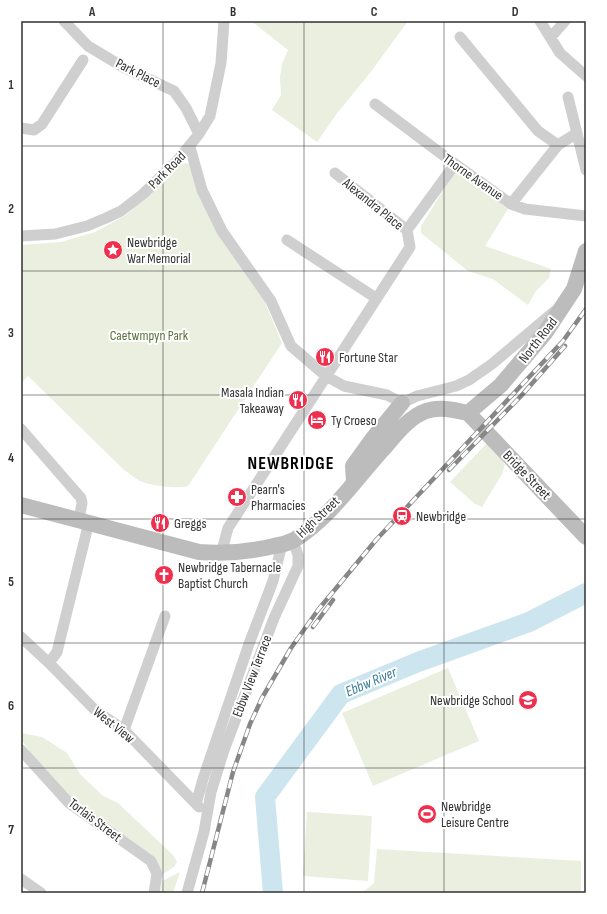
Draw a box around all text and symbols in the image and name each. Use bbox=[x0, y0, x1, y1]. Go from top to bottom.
text: A bbox=[88, 4, 96, 20]
text: B bbox=[230, 4, 236, 20]
text: C bbox=[371, 4, 378, 20]
text: D bbox=[512, 4, 519, 20]
street label: Park Place bbox=[113, 55, 163, 91]
text: 1 bbox=[8, 77, 14, 93]
street label: Park Road bbox=[145, 148, 189, 192]
street label: Thorne Avenue bbox=[440, 150, 506, 204]
street label: Alexandra Place bbox=[338, 174, 407, 234]
text: 2 bbox=[8, 201, 14, 217]
place label: Newbridge War Memorial bbox=[127, 234, 191, 267]
place icon: Newbridge War Memorial bbox=[102, 239, 124, 261]
street label: North Road bbox=[515, 314, 561, 366]
text: 3 bbox=[8, 325, 14, 341]
park label: Caetwmpyn Park bbox=[110, 327, 189, 344]
restaurant icon: Fortune Star bbox=[314, 346, 336, 368]
place label: Fortune Star bbox=[339, 349, 398, 366]
place label: Masala Indian Takeaway bbox=[221, 384, 285, 417]
restaurant icon: Masala Indian Takeaway bbox=[287, 389, 309, 411]
hotel icon: Ty Croeso bbox=[306, 409, 328, 431]
place label: Ty Croeso bbox=[331, 412, 377, 429]
street label: Bridge Street bbox=[499, 447, 555, 503]
text: 4 bbox=[8, 450, 14, 466]
district label: NEWBRIDGE bbox=[248, 453, 334, 474]
place label: Pearn's Pharmacies bbox=[251, 481, 306, 514]
pharmacy icon: Pearn's Pharmacies bbox=[226, 486, 248, 508]
street label: High Street bbox=[293, 493, 343, 541]
station icon: Newbridge bbox=[391, 505, 413, 527]
place label: Newbridge bbox=[416, 508, 466, 525]
restaurant icon: Greggs bbox=[149, 512, 171, 534]
place label: Greggs bbox=[174, 515, 207, 532]
place label: Newbridge Tabernacle Baptist Church bbox=[178, 559, 281, 592]
church icon: Newbridge Tabernacle Baptist Church bbox=[153, 564, 175, 586]
text: 5 bbox=[8, 574, 14, 590]
street label: Ebbw View Terrace bbox=[229, 632, 275, 720]
water label: Ebbw River bbox=[342, 662, 400, 701]
school or university icon: Newbridge School bbox=[517, 689, 539, 711]
place label: Newbridge School bbox=[430, 692, 514, 709]
text: 6 bbox=[8, 698, 14, 714]
street label: West View bbox=[90, 703, 138, 747]
street label: Torlais Street bbox=[65, 795, 125, 845]
place label: Newbridge Leisure Centre bbox=[441, 798, 509, 831]
sports icon: Newbridge Leisure Centre bbox=[416, 803, 438, 825]
text: 7 bbox=[8, 822, 14, 838]

